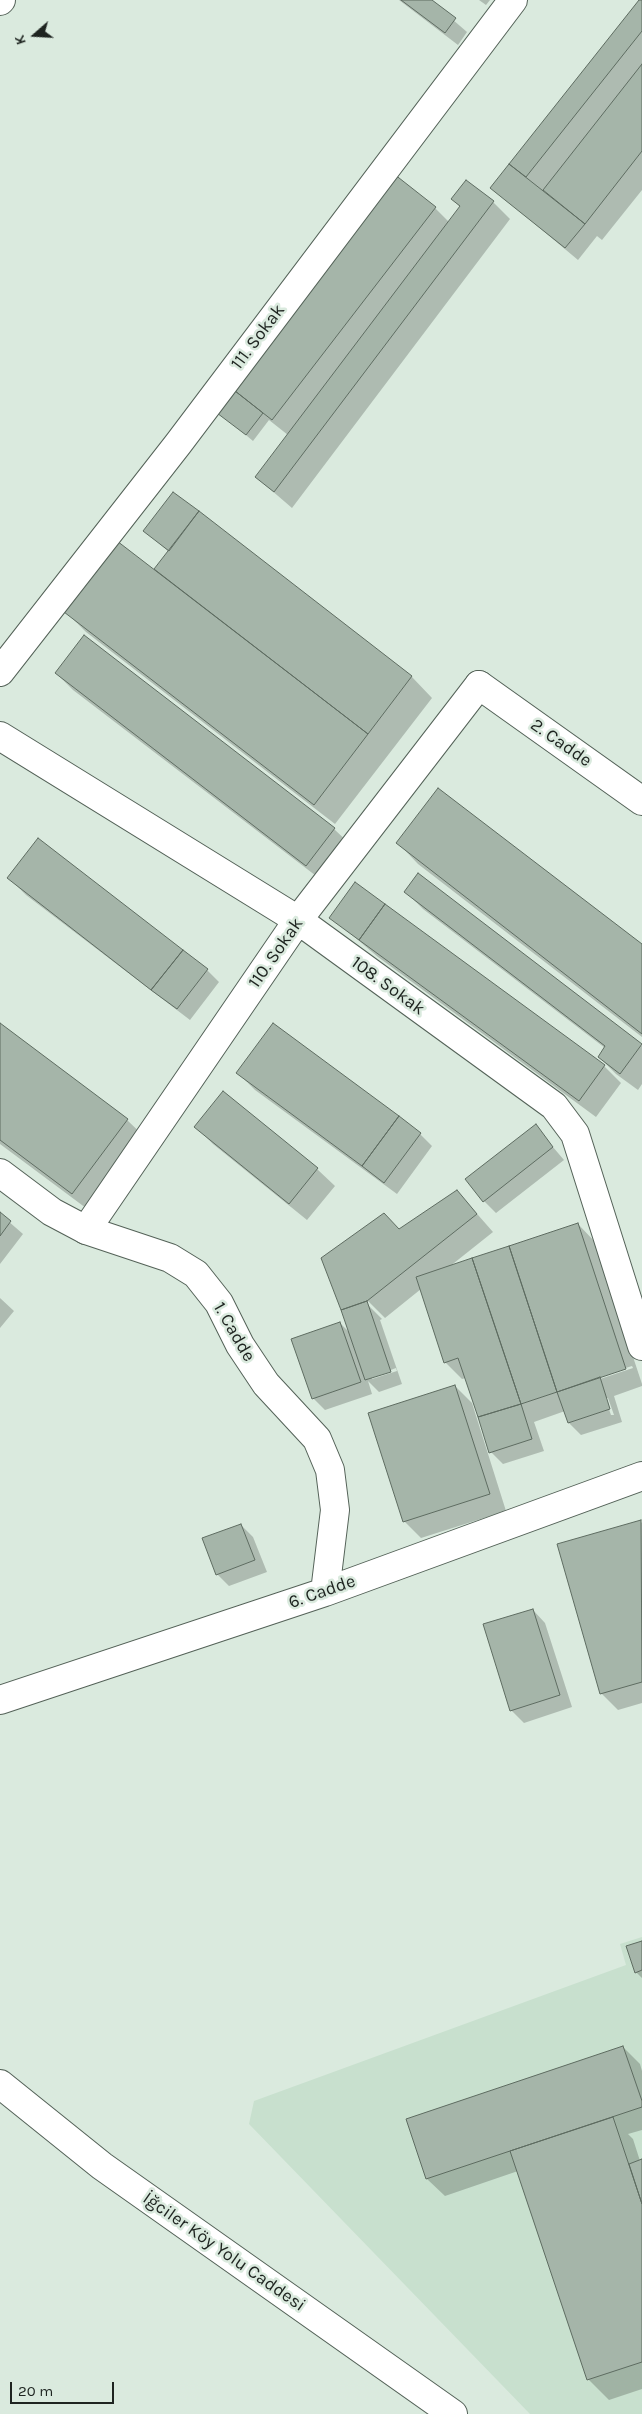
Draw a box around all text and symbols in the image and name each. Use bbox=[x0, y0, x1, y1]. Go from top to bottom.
north arrow bbox=[10, 10, 60, 60]
text: K bbox=[11, 33, 30, 47]
street label: 111. Sokak bbox=[226, 300, 290, 374]
street label: 2. Cadde bbox=[526, 714, 596, 772]
street label: 110. Sokak bbox=[244, 914, 308, 992]
street label: 108. Sokak bbox=[347, 952, 429, 1020]
street label: 1. Cadde bbox=[208, 1298, 260, 1366]
street label: 6. Cadde bbox=[286, 1571, 358, 1613]
street label: İğciler Köy Yolu Caddesi bbox=[139, 2188, 309, 2316]
scale bar bbox=[12, 2372, 116, 2404]
text: 20 m bbox=[18, 2382, 53, 2400]

